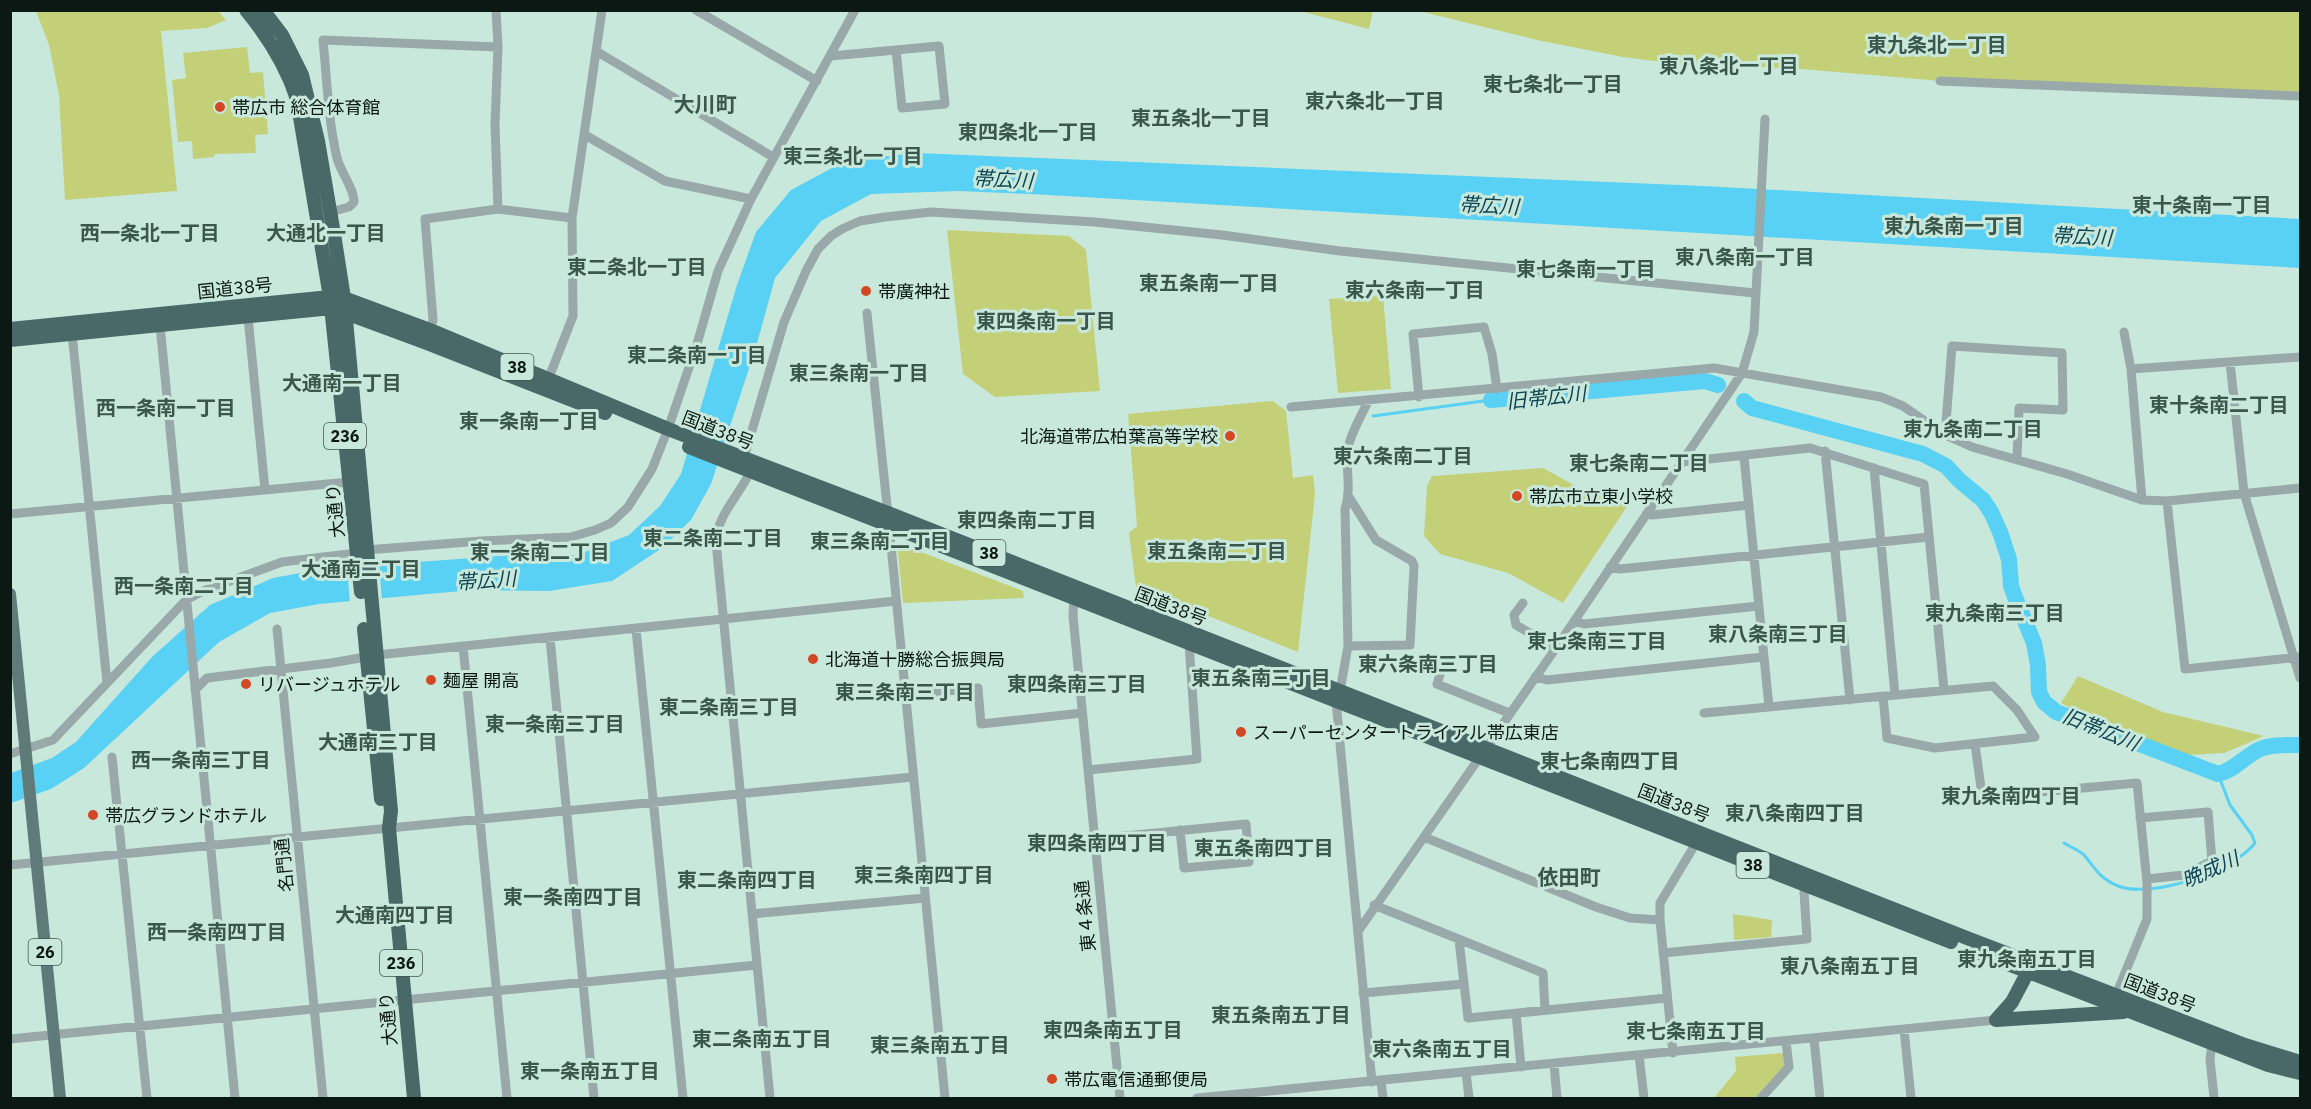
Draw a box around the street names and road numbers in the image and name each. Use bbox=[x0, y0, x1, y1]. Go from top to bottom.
street label: 国道38号 bbox=[196, 273, 274, 303]
road number: 38 bbox=[500, 354, 534, 380]
street label: 国道38号 bbox=[679, 406, 757, 454]
road number: 236 bbox=[324, 423, 366, 449]
street label: 大通り bbox=[321, 483, 349, 539]
road number: 38 bbox=[972, 540, 1006, 566]
street label: 国道38号 bbox=[1132, 582, 1210, 630]
street label: 国道38号 bbox=[1635, 779, 1713, 827]
street label: 名門通 bbox=[270, 837, 298, 893]
road number: 38 bbox=[1736, 852, 1770, 878]
street label: 東４条通 bbox=[1070, 879, 1100, 953]
road number: 26 bbox=[28, 939, 62, 965]
road number: 236 bbox=[380, 950, 422, 976]
street label: 国道38号 bbox=[2121, 969, 2199, 1017]
street label: 大通り bbox=[374, 991, 402, 1047]

